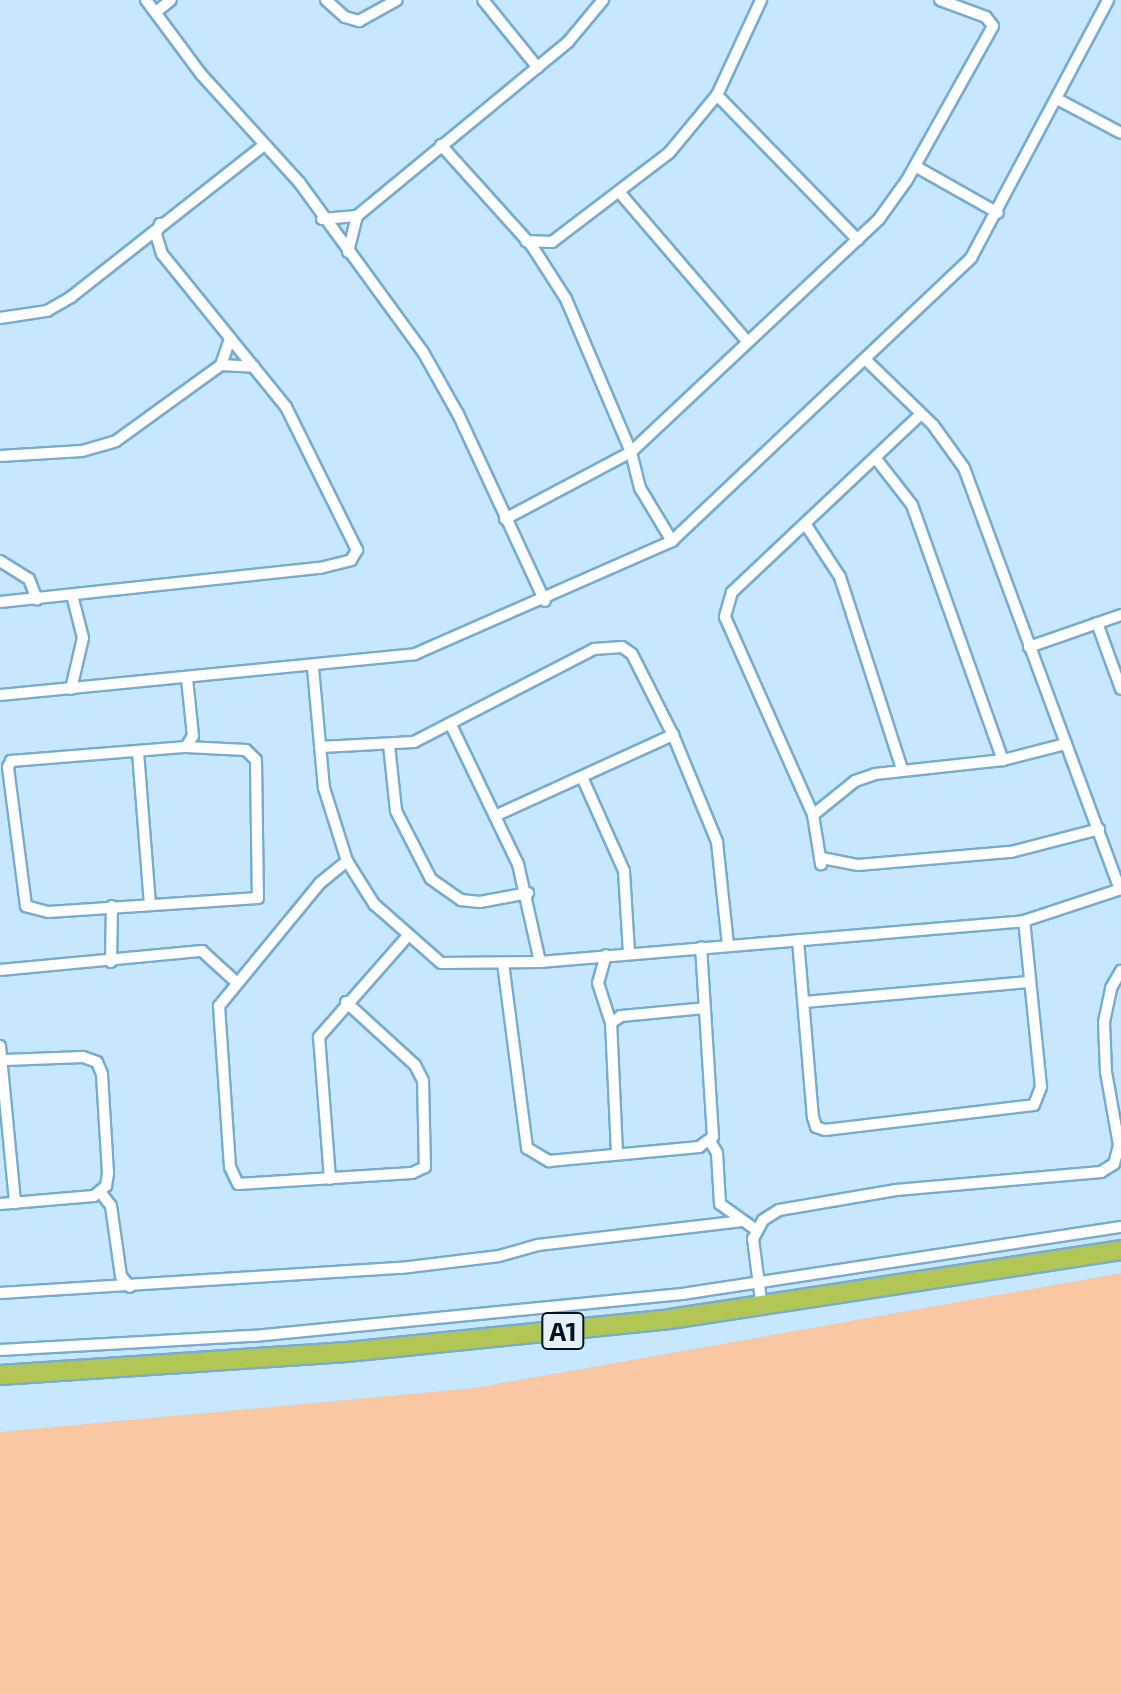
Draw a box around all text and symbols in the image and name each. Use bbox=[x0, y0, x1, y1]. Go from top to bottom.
road number: A1 bbox=[541, 1309, 585, 1353]

